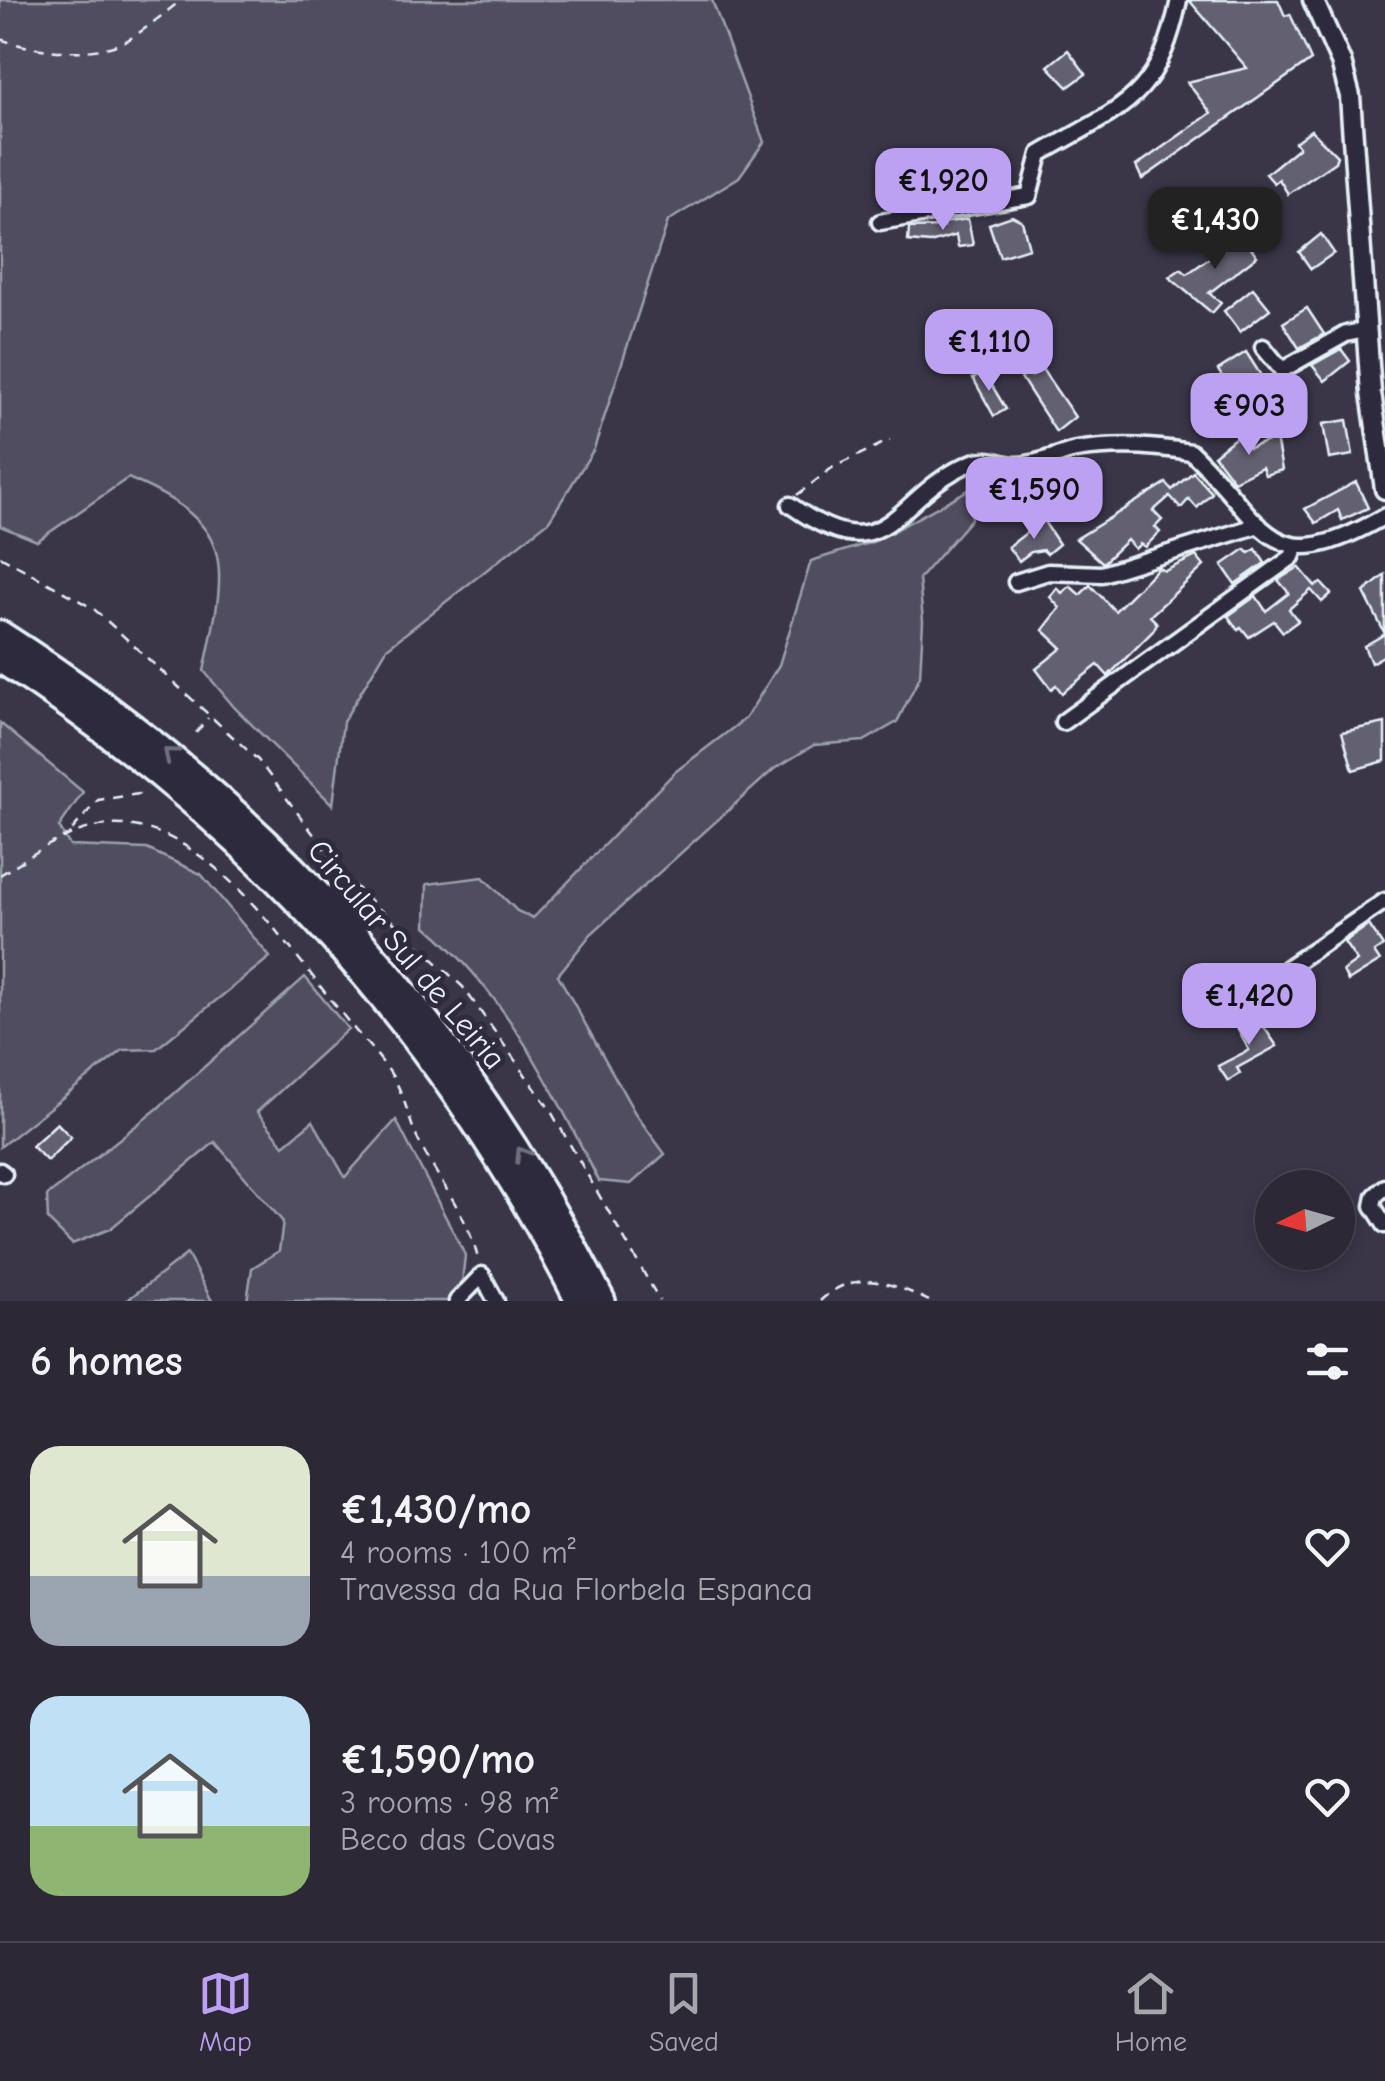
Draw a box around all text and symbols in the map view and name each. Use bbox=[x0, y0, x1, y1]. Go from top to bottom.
pin: €1,920 bbox=[862, 148, 1024, 233]
text: €1,920 bbox=[897, 162, 989, 199]
pin: €1,430 bbox=[1134, 187, 1296, 272]
text: €1,430 bbox=[1170, 201, 1260, 238]
pin: €1,110 bbox=[908, 309, 1070, 394]
text: €1,110 bbox=[947, 323, 1031, 360]
pin: €903 bbox=[1190, 373, 1308, 458]
text: €903 bbox=[1213, 387, 1285, 424]
pin: €1,590 bbox=[953, 457, 1115, 542]
text: €1,590 bbox=[988, 471, 1080, 508]
one-way arrow bbox=[163, 748, 181, 766]
street label: Circular Sul de Leiria bbox=[300, 832, 513, 1077]
pin: €1,420 bbox=[1168, 963, 1330, 1048]
text: €1,420 bbox=[1204, 977, 1294, 1014]
one-way arrow bbox=[515, 1147, 534, 1165]
north arrow bbox=[1255, 1170, 1355, 1270]
map controls bbox=[1255, 1170, 1355, 1270]
icon: filters bbox=[1300, 1334, 1355, 1389]
text: 6 homes bbox=[30, 1337, 183, 1386]
text: €1,430/mo bbox=[340, 1485, 531, 1534]
icon: home bbox=[110, 1486, 230, 1606]
icon: heart bbox=[1300, 1519, 1355, 1574]
text: 4 rooms · 100 m² bbox=[340, 1534, 576, 1571]
text: Travessa da Rua Florbela Espanca bbox=[340, 1571, 813, 1608]
text: €1,590/mo bbox=[340, 1735, 535, 1784]
icon: home bbox=[110, 1736, 230, 1856]
icon: heart bbox=[1300, 1769, 1355, 1824]
text: 3 rooms · 98 m² bbox=[340, 1784, 558, 1821]
text: Beco das Covas bbox=[340, 1821, 555, 1858]
tab: Map bbox=[198, 1966, 253, 2058]
tab: Saved bbox=[649, 1966, 719, 2058]
tab: Home bbox=[1115, 1966, 1187, 2058]

